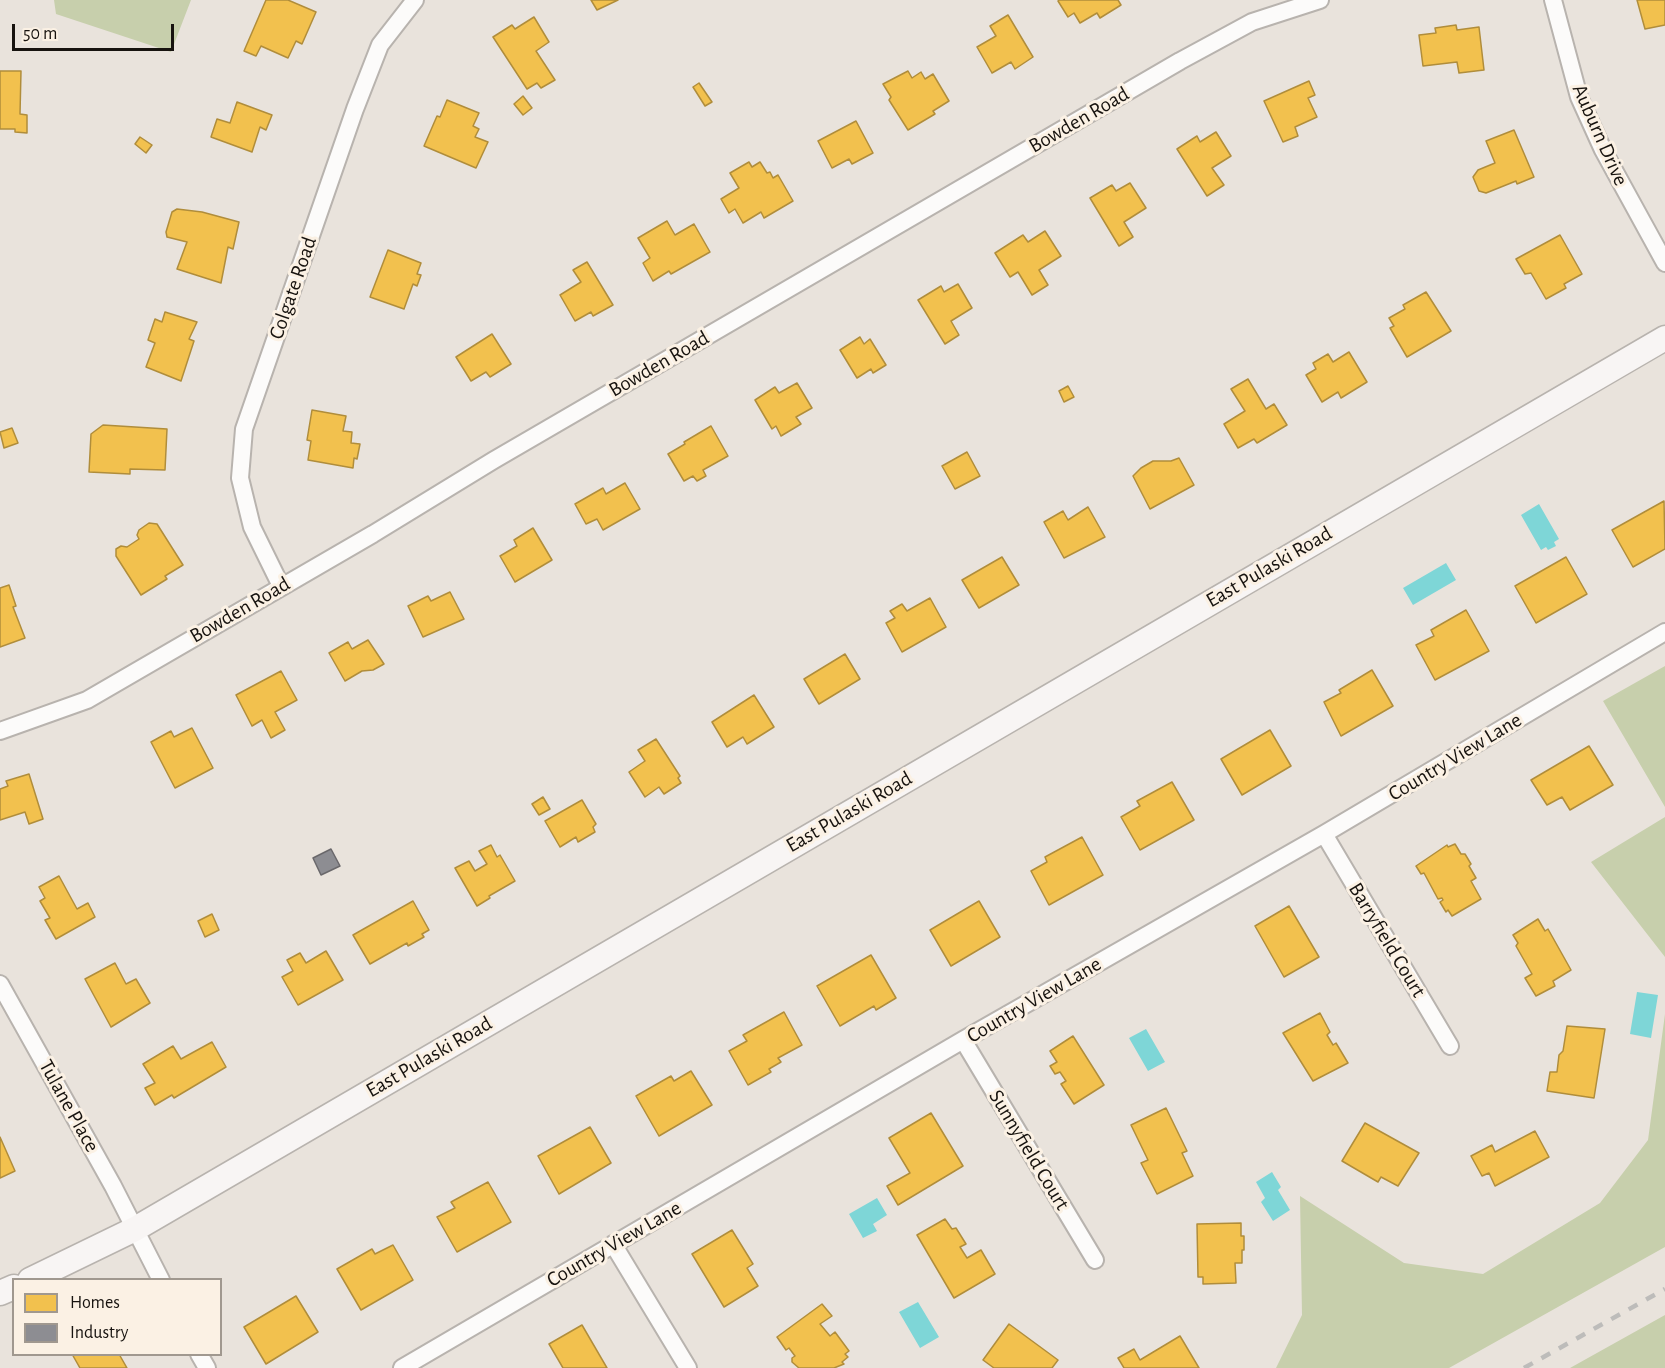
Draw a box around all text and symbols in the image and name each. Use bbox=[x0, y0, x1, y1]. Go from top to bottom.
scale bar bbox=[15, 12, 177, 50]
text: 50 m bbox=[23, 25, 57, 43]
street label: Auburn Drive bbox=[1566, 80, 1634, 190]
street label: Bowden Road bbox=[1024, 81, 1134, 159]
street label: Colgate Road bbox=[264, 233, 322, 343]
street label: Bowden Road bbox=[604, 325, 714, 403]
street label: East Pulaski Road bbox=[1202, 521, 1336, 613]
street label: Bowden Road bbox=[185, 571, 295, 649]
street label: Country View Lane bbox=[1384, 707, 1526, 807]
street label: East Pulaski Road bbox=[782, 766, 916, 858]
street label: Barryfield Court bbox=[1343, 878, 1431, 1002]
street label: Country View Lane bbox=[962, 951, 1106, 1049]
street label: East Pulaski Road bbox=[362, 1011, 496, 1103]
street label: Tulane Place bbox=[33, 1055, 105, 1157]
street label: Sunnyfield Court bbox=[983, 1085, 1075, 1215]
street label: Country View Lane bbox=[542, 1195, 686, 1293]
legend bbox=[12, 1278, 222, 1356]
text: Homes bbox=[70, 1294, 120, 1312]
text: Industry bbox=[70, 1324, 129, 1342]

